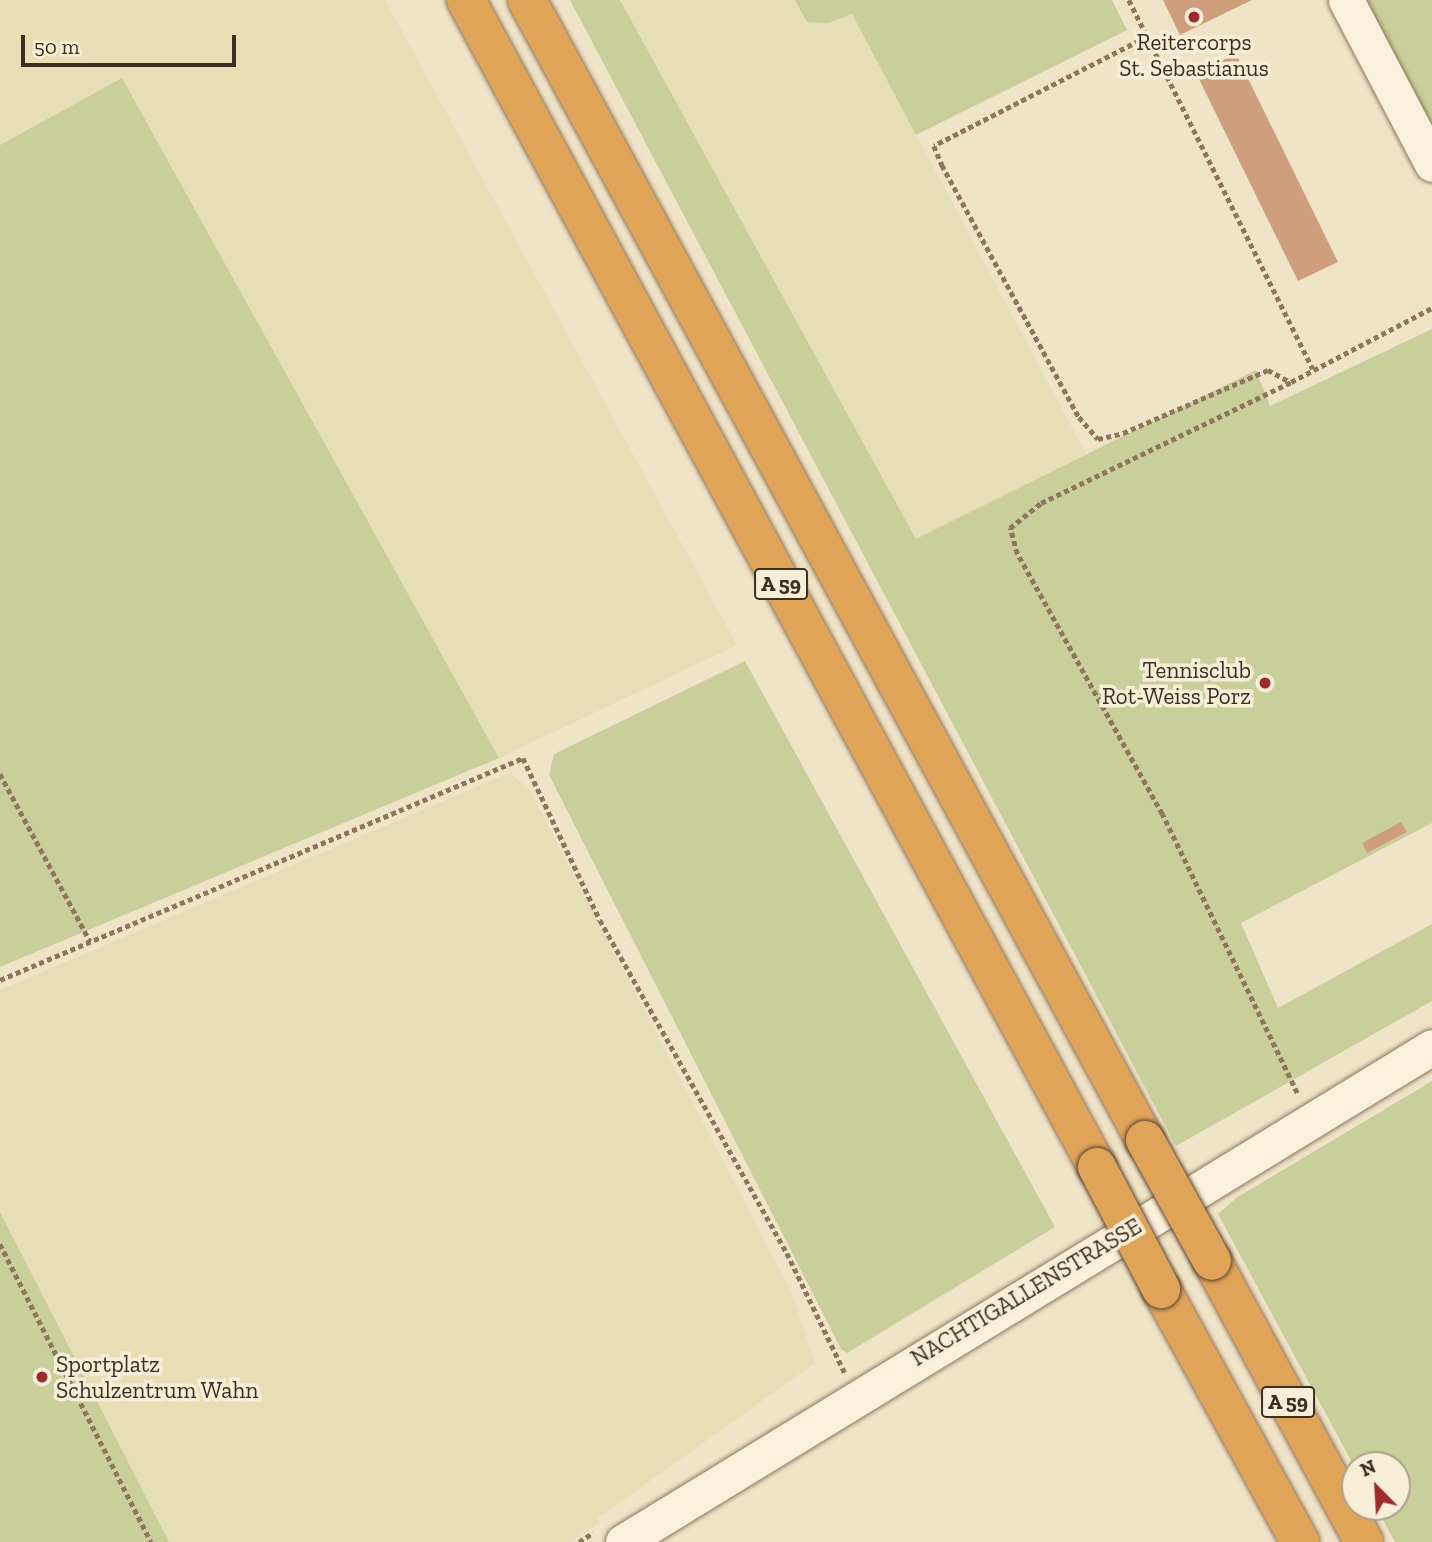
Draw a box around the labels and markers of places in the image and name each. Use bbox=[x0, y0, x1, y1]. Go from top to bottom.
marker: Reitercorps St. Sebastianus bbox=[1186, 9, 1202, 25]
place label: Reitercorps St. Sebastianus bbox=[1119, 28, 1269, 82]
place label: Tennisclub Rot-Weiss Porz bbox=[1102, 656, 1251, 710]
marker: Tennisclub Rot-Weiss Porz bbox=[1257, 675, 1273, 691]
place label: Sportplatz Schulzentrum Wahn bbox=[56, 1350, 259, 1404]
marker: Sportplatz Schulzentrum Wahn bbox=[34, 1369, 50, 1385]

